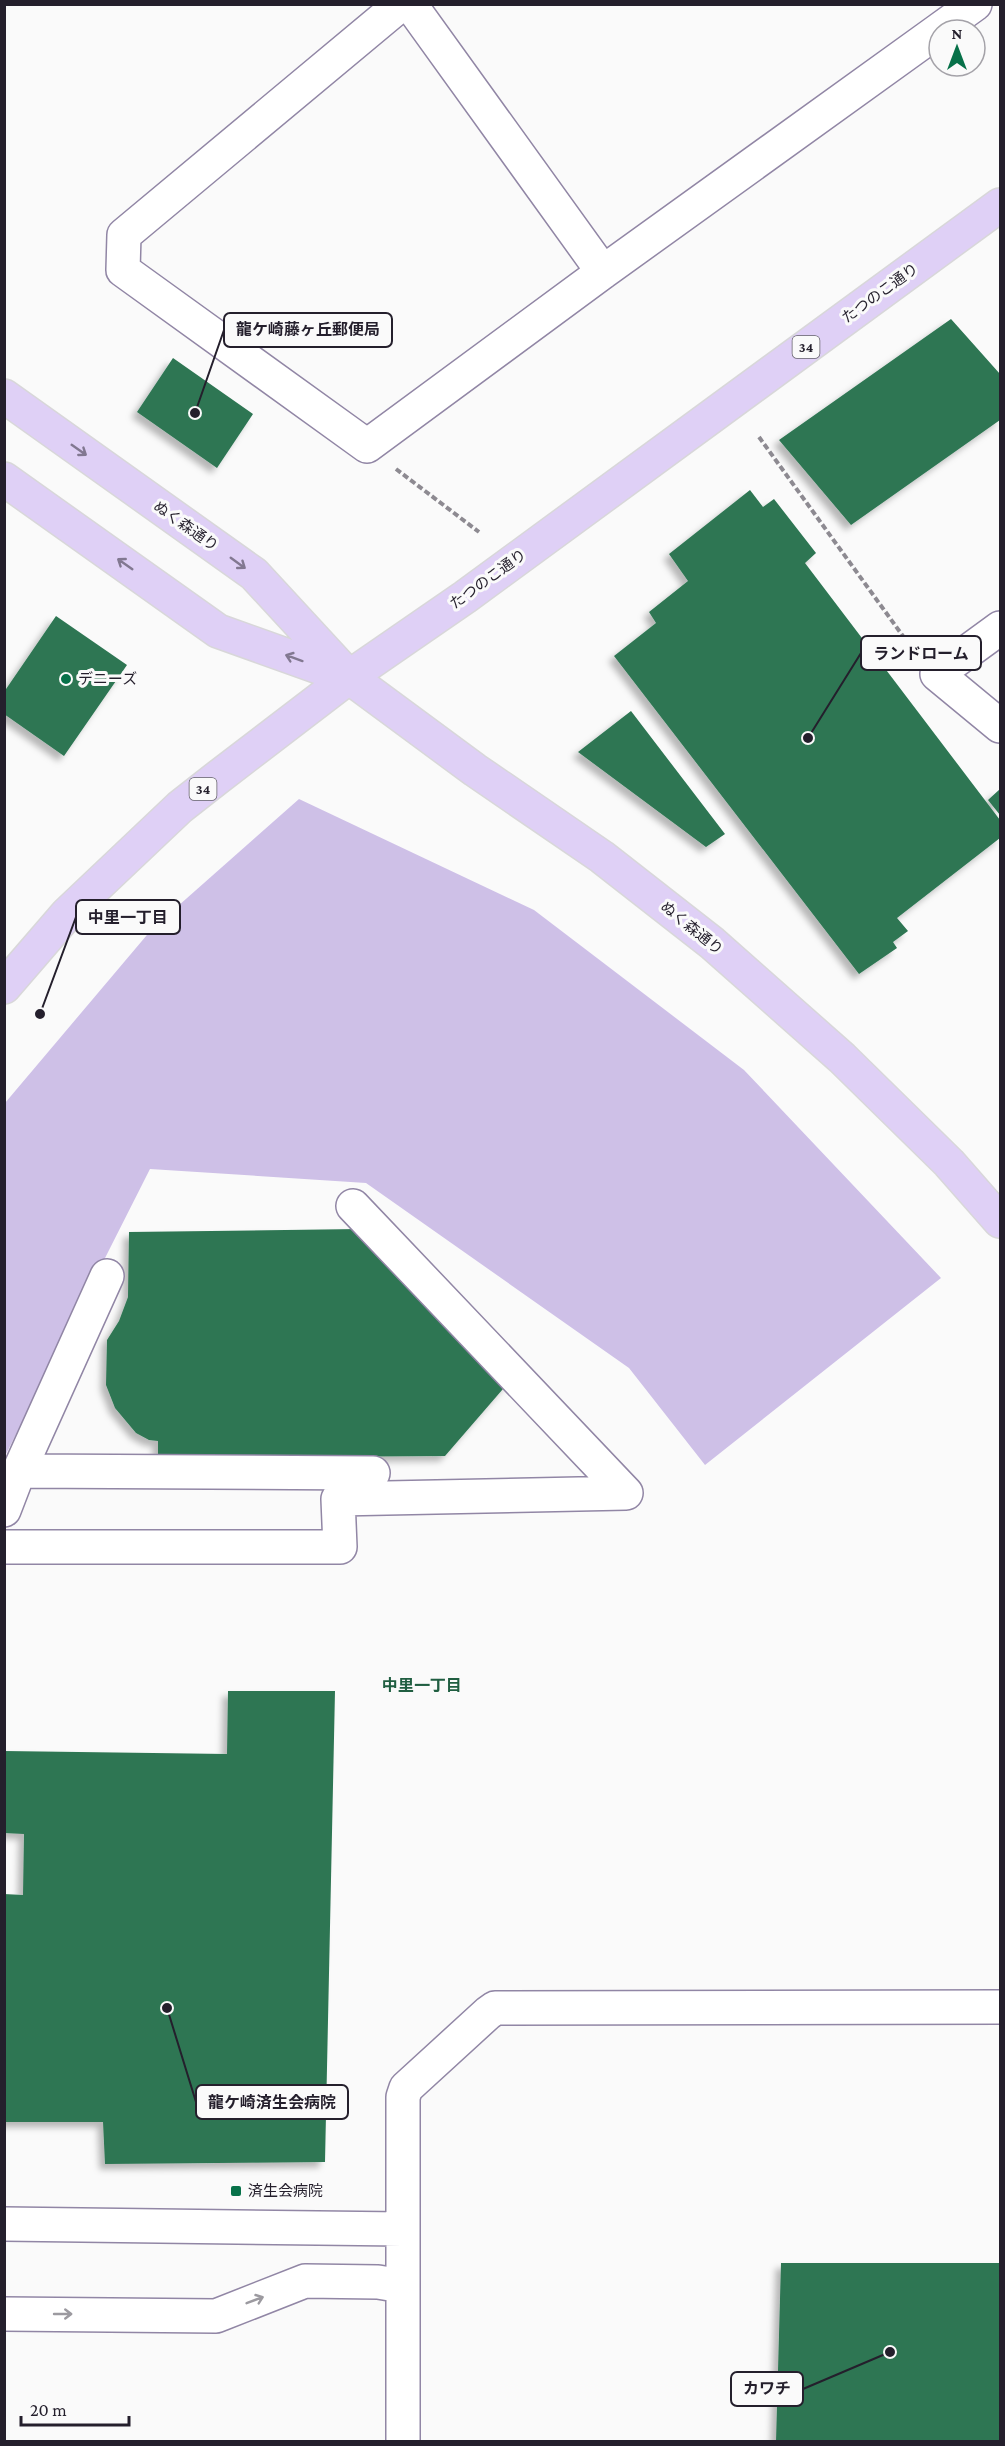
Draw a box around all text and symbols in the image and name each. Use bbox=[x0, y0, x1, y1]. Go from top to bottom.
north arrow bbox=[927, 18, 987, 78]
text: N bbox=[952, 25, 963, 42]
street label: たつのこ通り bbox=[839, 260, 921, 326]
callout: 龍ケ崎藤ヶ丘郵便局 bbox=[224, 313, 392, 347]
text: 龍ケ崎藤ヶ丘郵便局 bbox=[236, 321, 380, 338]
road number: 34 bbox=[792, 336, 820, 358]
one-way arrow bbox=[71, 444, 87, 456]
street label: ぬく森通り bbox=[151, 498, 221, 554]
street label: たつのこ通り bbox=[447, 546, 529, 612]
one-way arrow bbox=[230, 557, 246, 569]
one-way arrow bbox=[117, 558, 133, 570]
callout: ランドローム bbox=[861, 636, 981, 670]
text: ランドローム bbox=[873, 645, 969, 662]
one-way arrow bbox=[285, 651, 304, 662]
place label: デニーズ bbox=[78, 671, 137, 687]
marker: デニーズ bbox=[59, 672, 73, 686]
road number: 34 bbox=[190, 778, 216, 800]
street label: ぬく森通り bbox=[658, 898, 726, 958]
callout: 中里一丁目 bbox=[76, 900, 180, 934]
text: 中里一丁目 bbox=[88, 909, 168, 926]
district label: 中里一丁目 bbox=[382, 1677, 462, 1694]
callout: 龍ケ崎済生会病院 bbox=[196, 2085, 348, 2119]
text: 龍ケ崎済生会病院 bbox=[208, 2094, 336, 2111]
place label: 済生会病院 bbox=[248, 2183, 323, 2199]
marker: 済生会病院 bbox=[229, 2184, 243, 2198]
one-way arrow bbox=[245, 2294, 264, 2305]
one-way arrow bbox=[52, 2309, 72, 2320]
callout: カワチ bbox=[731, 2372, 803, 2406]
text: カワチ bbox=[743, 2380, 791, 2397]
scale bar bbox=[21, 2389, 129, 2427]
text: 20 m bbox=[30, 2400, 67, 2420]

